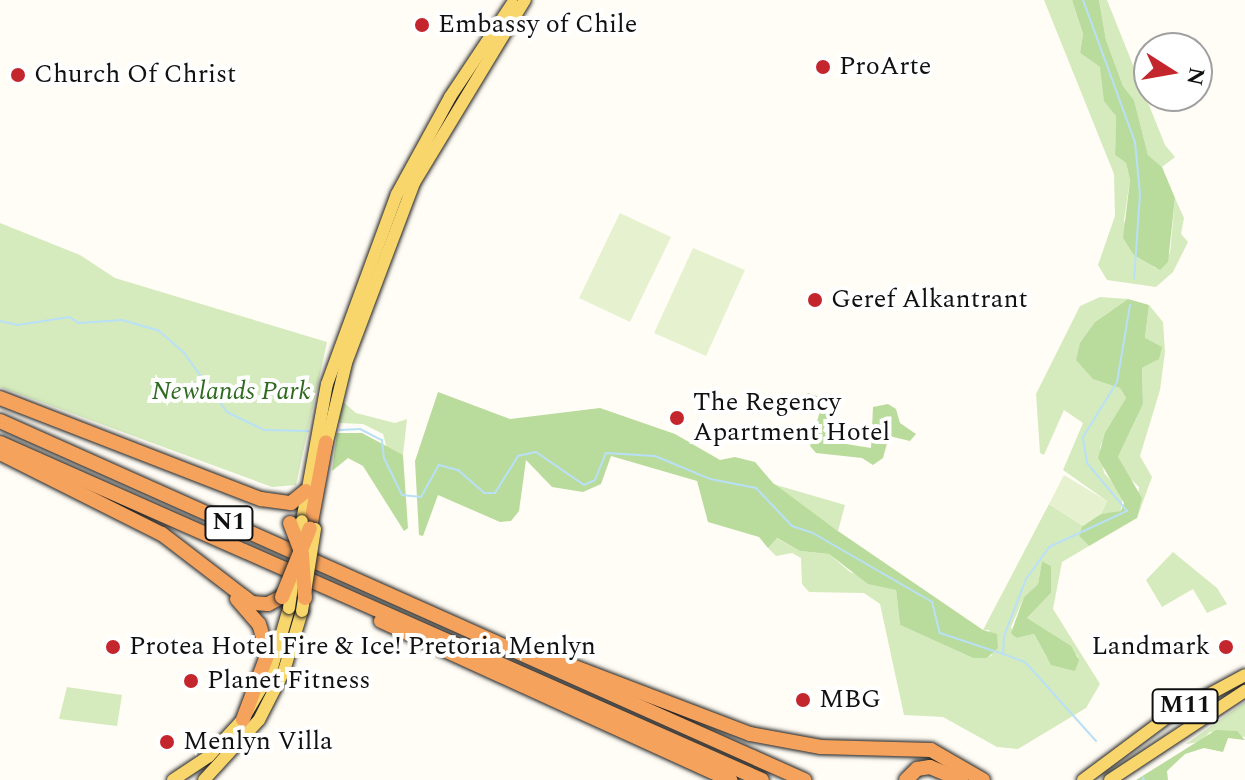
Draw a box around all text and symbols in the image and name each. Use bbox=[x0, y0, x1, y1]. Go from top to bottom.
place label: Embassy of Chile bbox=[438, 9, 637, 41]
marker: Embassy of Chile bbox=[413, 16, 431, 34]
north arrow bbox=[1133, 32, 1213, 112]
place label: ProArte bbox=[839, 51, 931, 83]
marker: ProArte bbox=[814, 58, 832, 76]
place label: Church Of Christ bbox=[34, 59, 236, 91]
text: N bbox=[1177, 64, 1213, 88]
marker: Church Of Christ bbox=[9, 66, 27, 84]
place label: Geref Alkantrant bbox=[831, 284, 1028, 316]
marker: Geref Alkantrant bbox=[806, 291, 824, 309]
park label: Newlands Park bbox=[151, 376, 311, 408]
place label: The Regency Apartment Hotel bbox=[693, 387, 890, 448]
marker: The Regency Apartment Hotel bbox=[668, 409, 686, 427]
road number: N1 bbox=[203, 503, 255, 543]
place label: Protea Hotel Fire & Ice! Pretoria Menlyn bbox=[129, 631, 596, 663]
place label: Landmark bbox=[1091, 631, 1210, 663]
marker: Protea Hotel Fire & Ice! Pretoria Menlyn bbox=[104, 638, 122, 656]
marker: Landmark bbox=[1217, 638, 1235, 656]
place label: Planet Fitness bbox=[207, 665, 371, 697]
marker: Planet Fitness bbox=[182, 672, 200, 690]
place label: MBG bbox=[819, 684, 881, 716]
road number: M11 bbox=[1151, 686, 1219, 726]
marker: MBG bbox=[794, 691, 812, 709]
place label: Menlyn Villa bbox=[183, 726, 333, 758]
marker: Menlyn Villa bbox=[158, 733, 176, 751]

